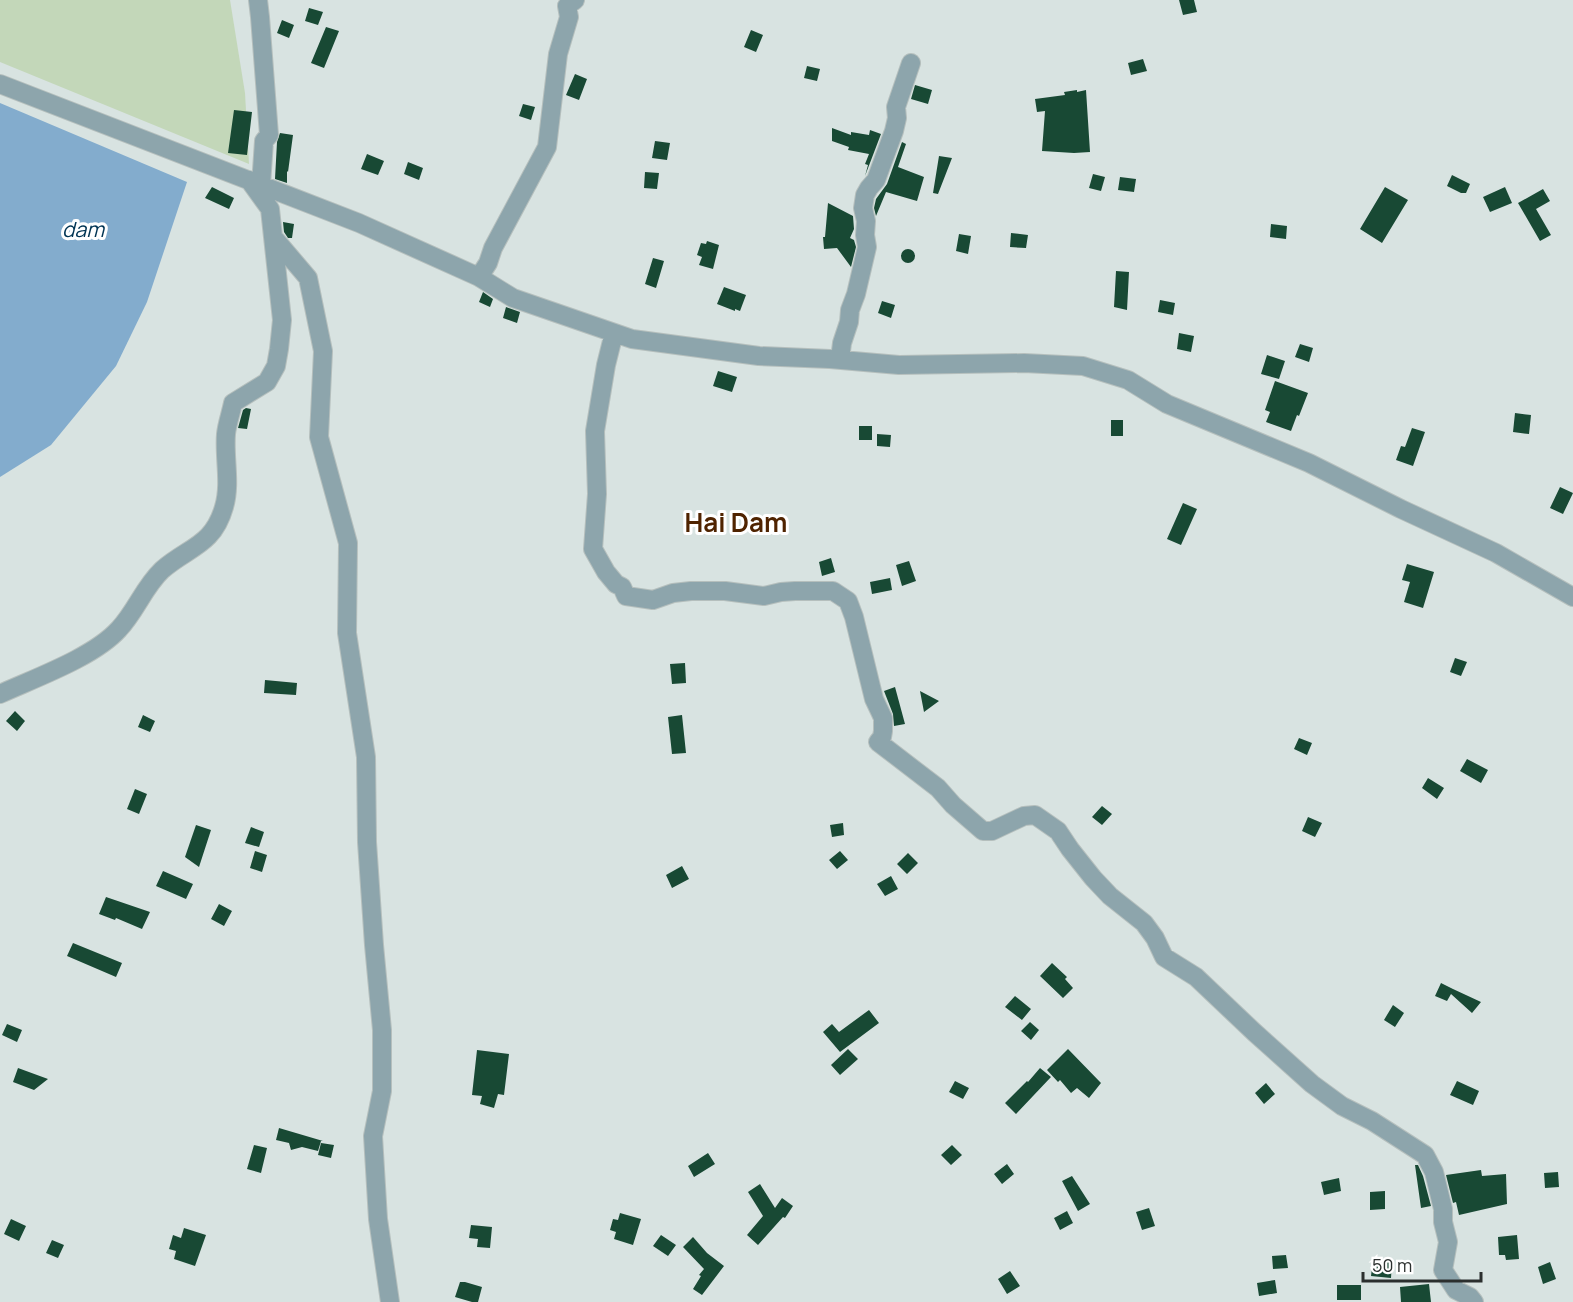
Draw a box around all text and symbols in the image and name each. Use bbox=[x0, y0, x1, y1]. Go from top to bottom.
water label: dam bbox=[62, 215, 105, 243]
district label: Hai Dam bbox=[685, 504, 787, 540]
scale bar bbox=[1363, 1245, 1482, 1283]
text: 50 m bbox=[1372, 1253, 1412, 1277]

